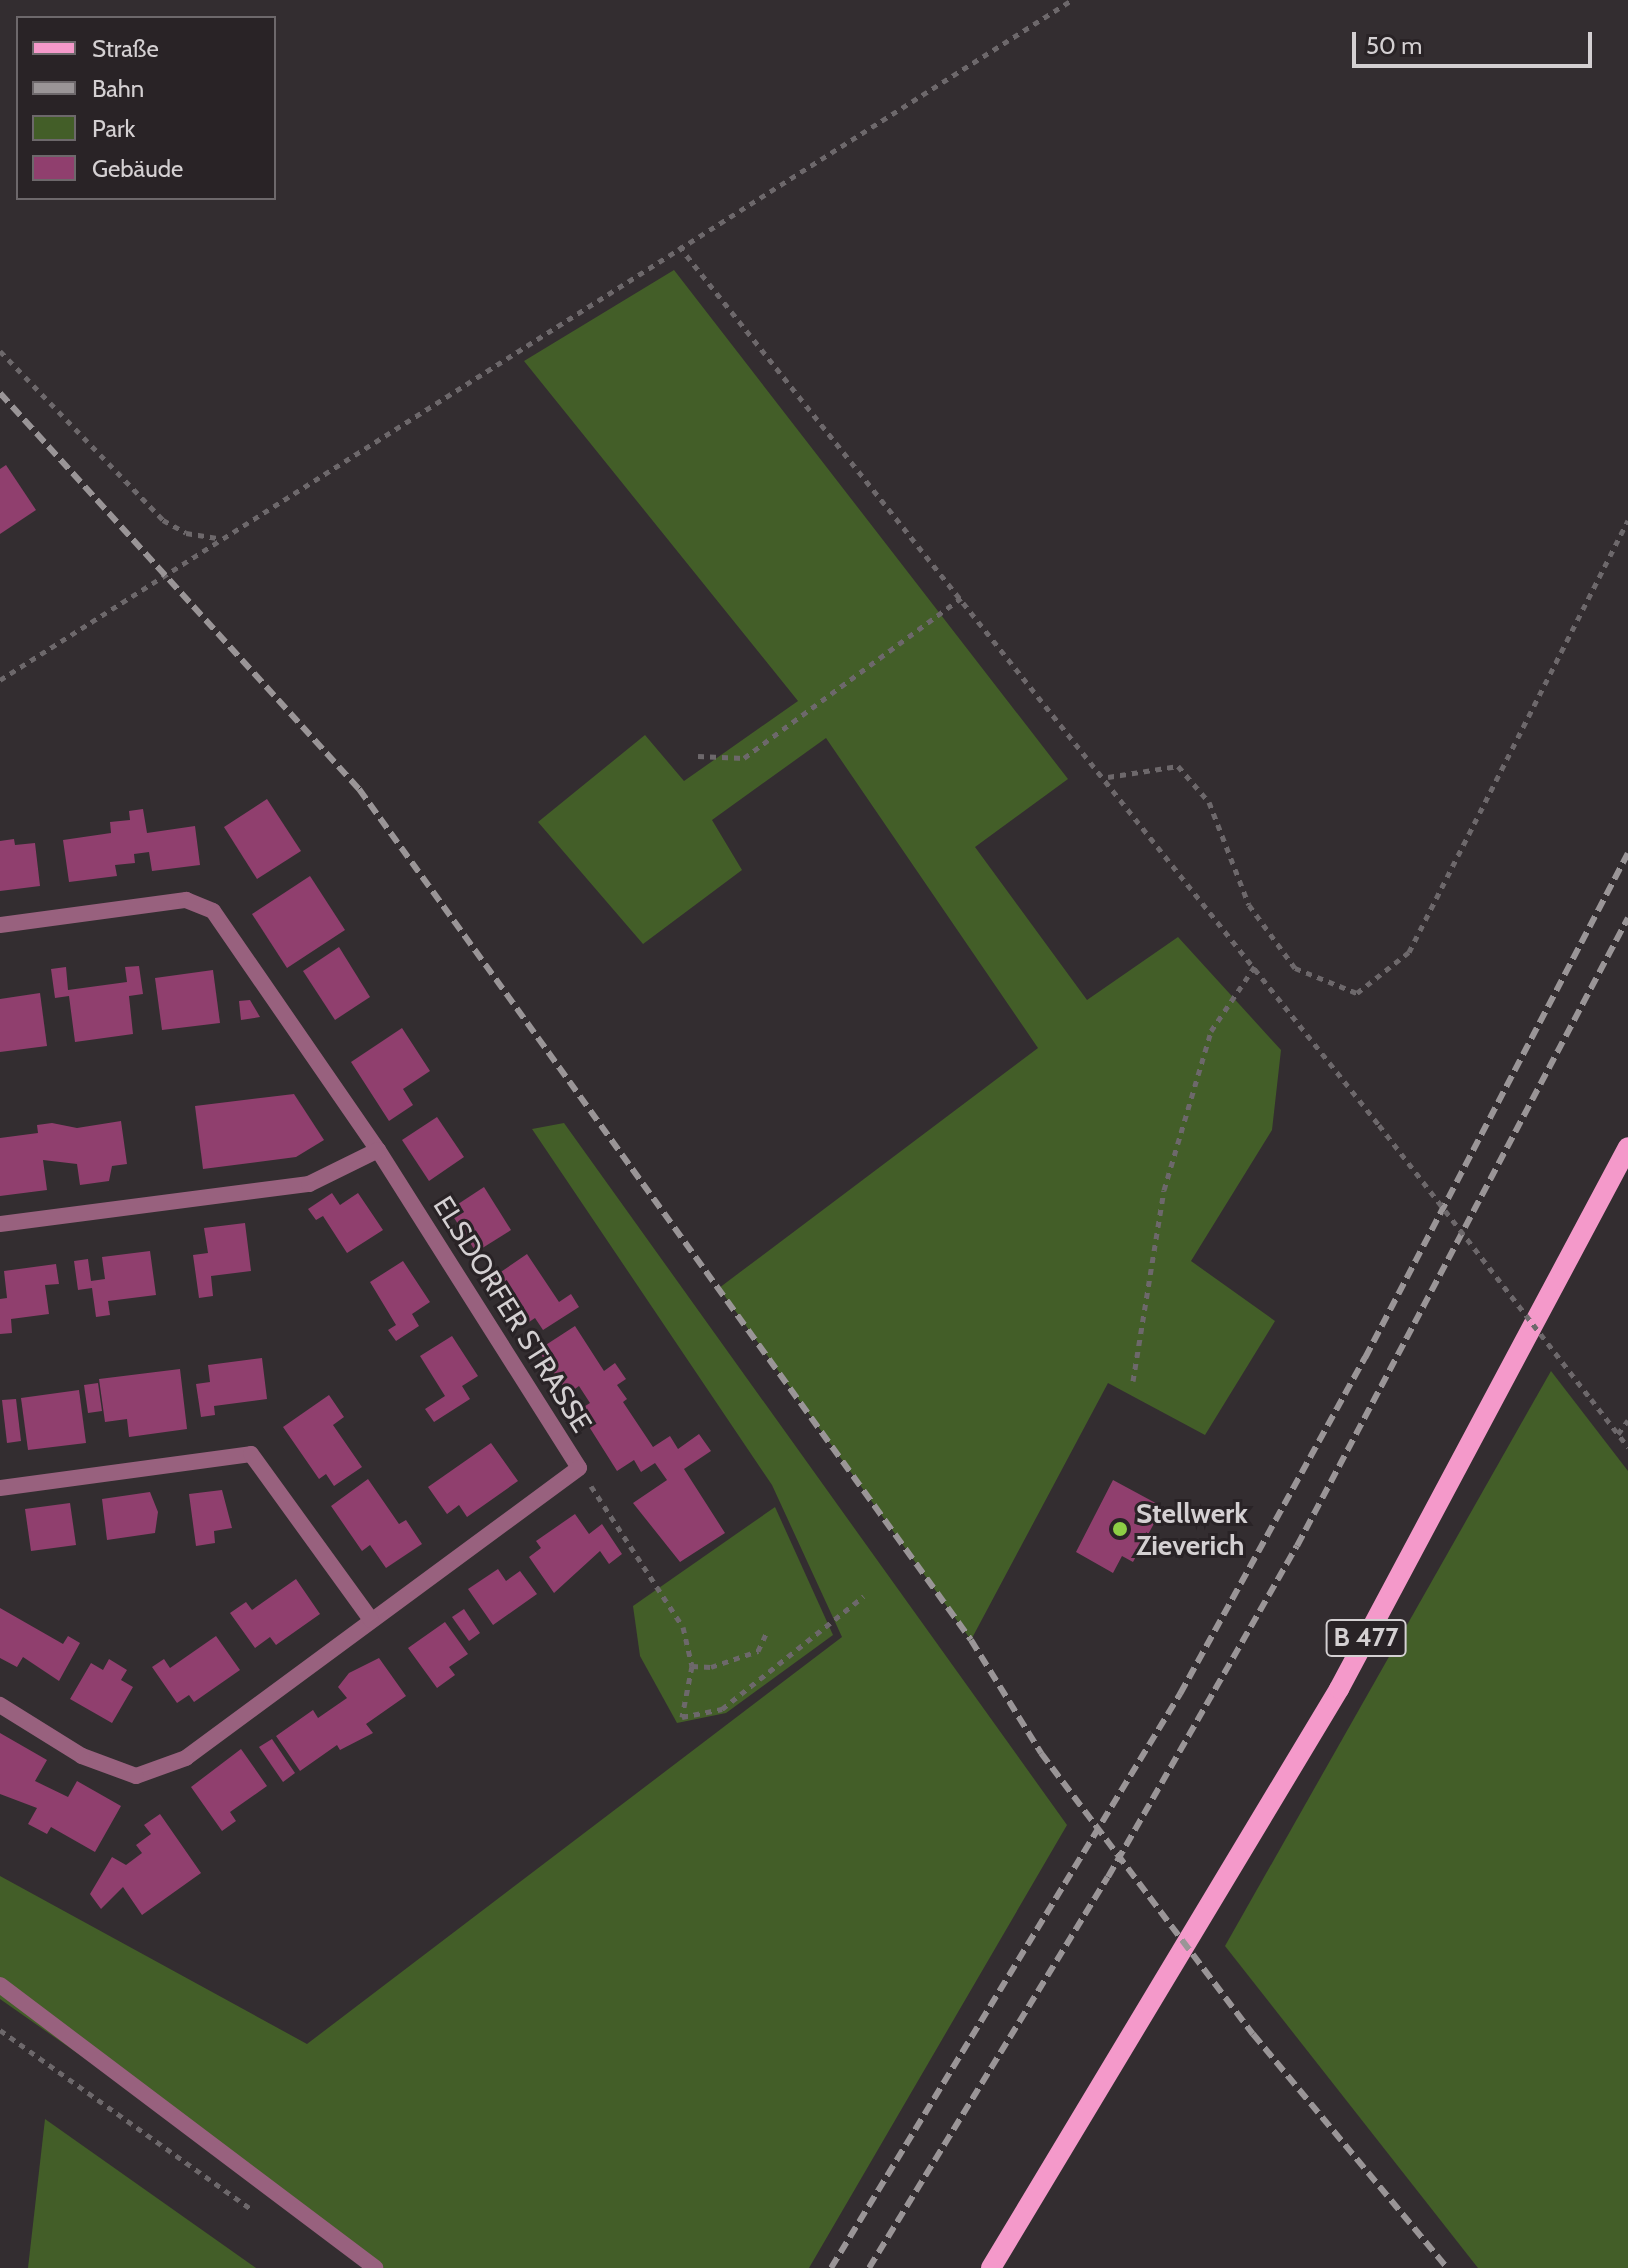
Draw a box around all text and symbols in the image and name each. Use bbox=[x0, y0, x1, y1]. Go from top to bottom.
legend bbox=[16, 16, 276, 200]
scale bar bbox=[1356, 16, 1596, 66]
text: 50 m bbox=[1366, 31, 1422, 60]
text: Straße bbox=[92, 34, 159, 63]
text: Bahn bbox=[92, 74, 144, 103]
text: Park bbox=[92, 114, 135, 143]
text: Gebäude bbox=[92, 154, 183, 183]
street label: ELSDORFER STRASSE bbox=[427, 1190, 599, 1438]
place label: Stellwerk Zieverich bbox=[1136, 1496, 1248, 1562]
marker: Stellwerk Zieverich bbox=[1111, 1520, 1129, 1538]
road number: B 477 bbox=[1324, 1616, 1408, 1660]

